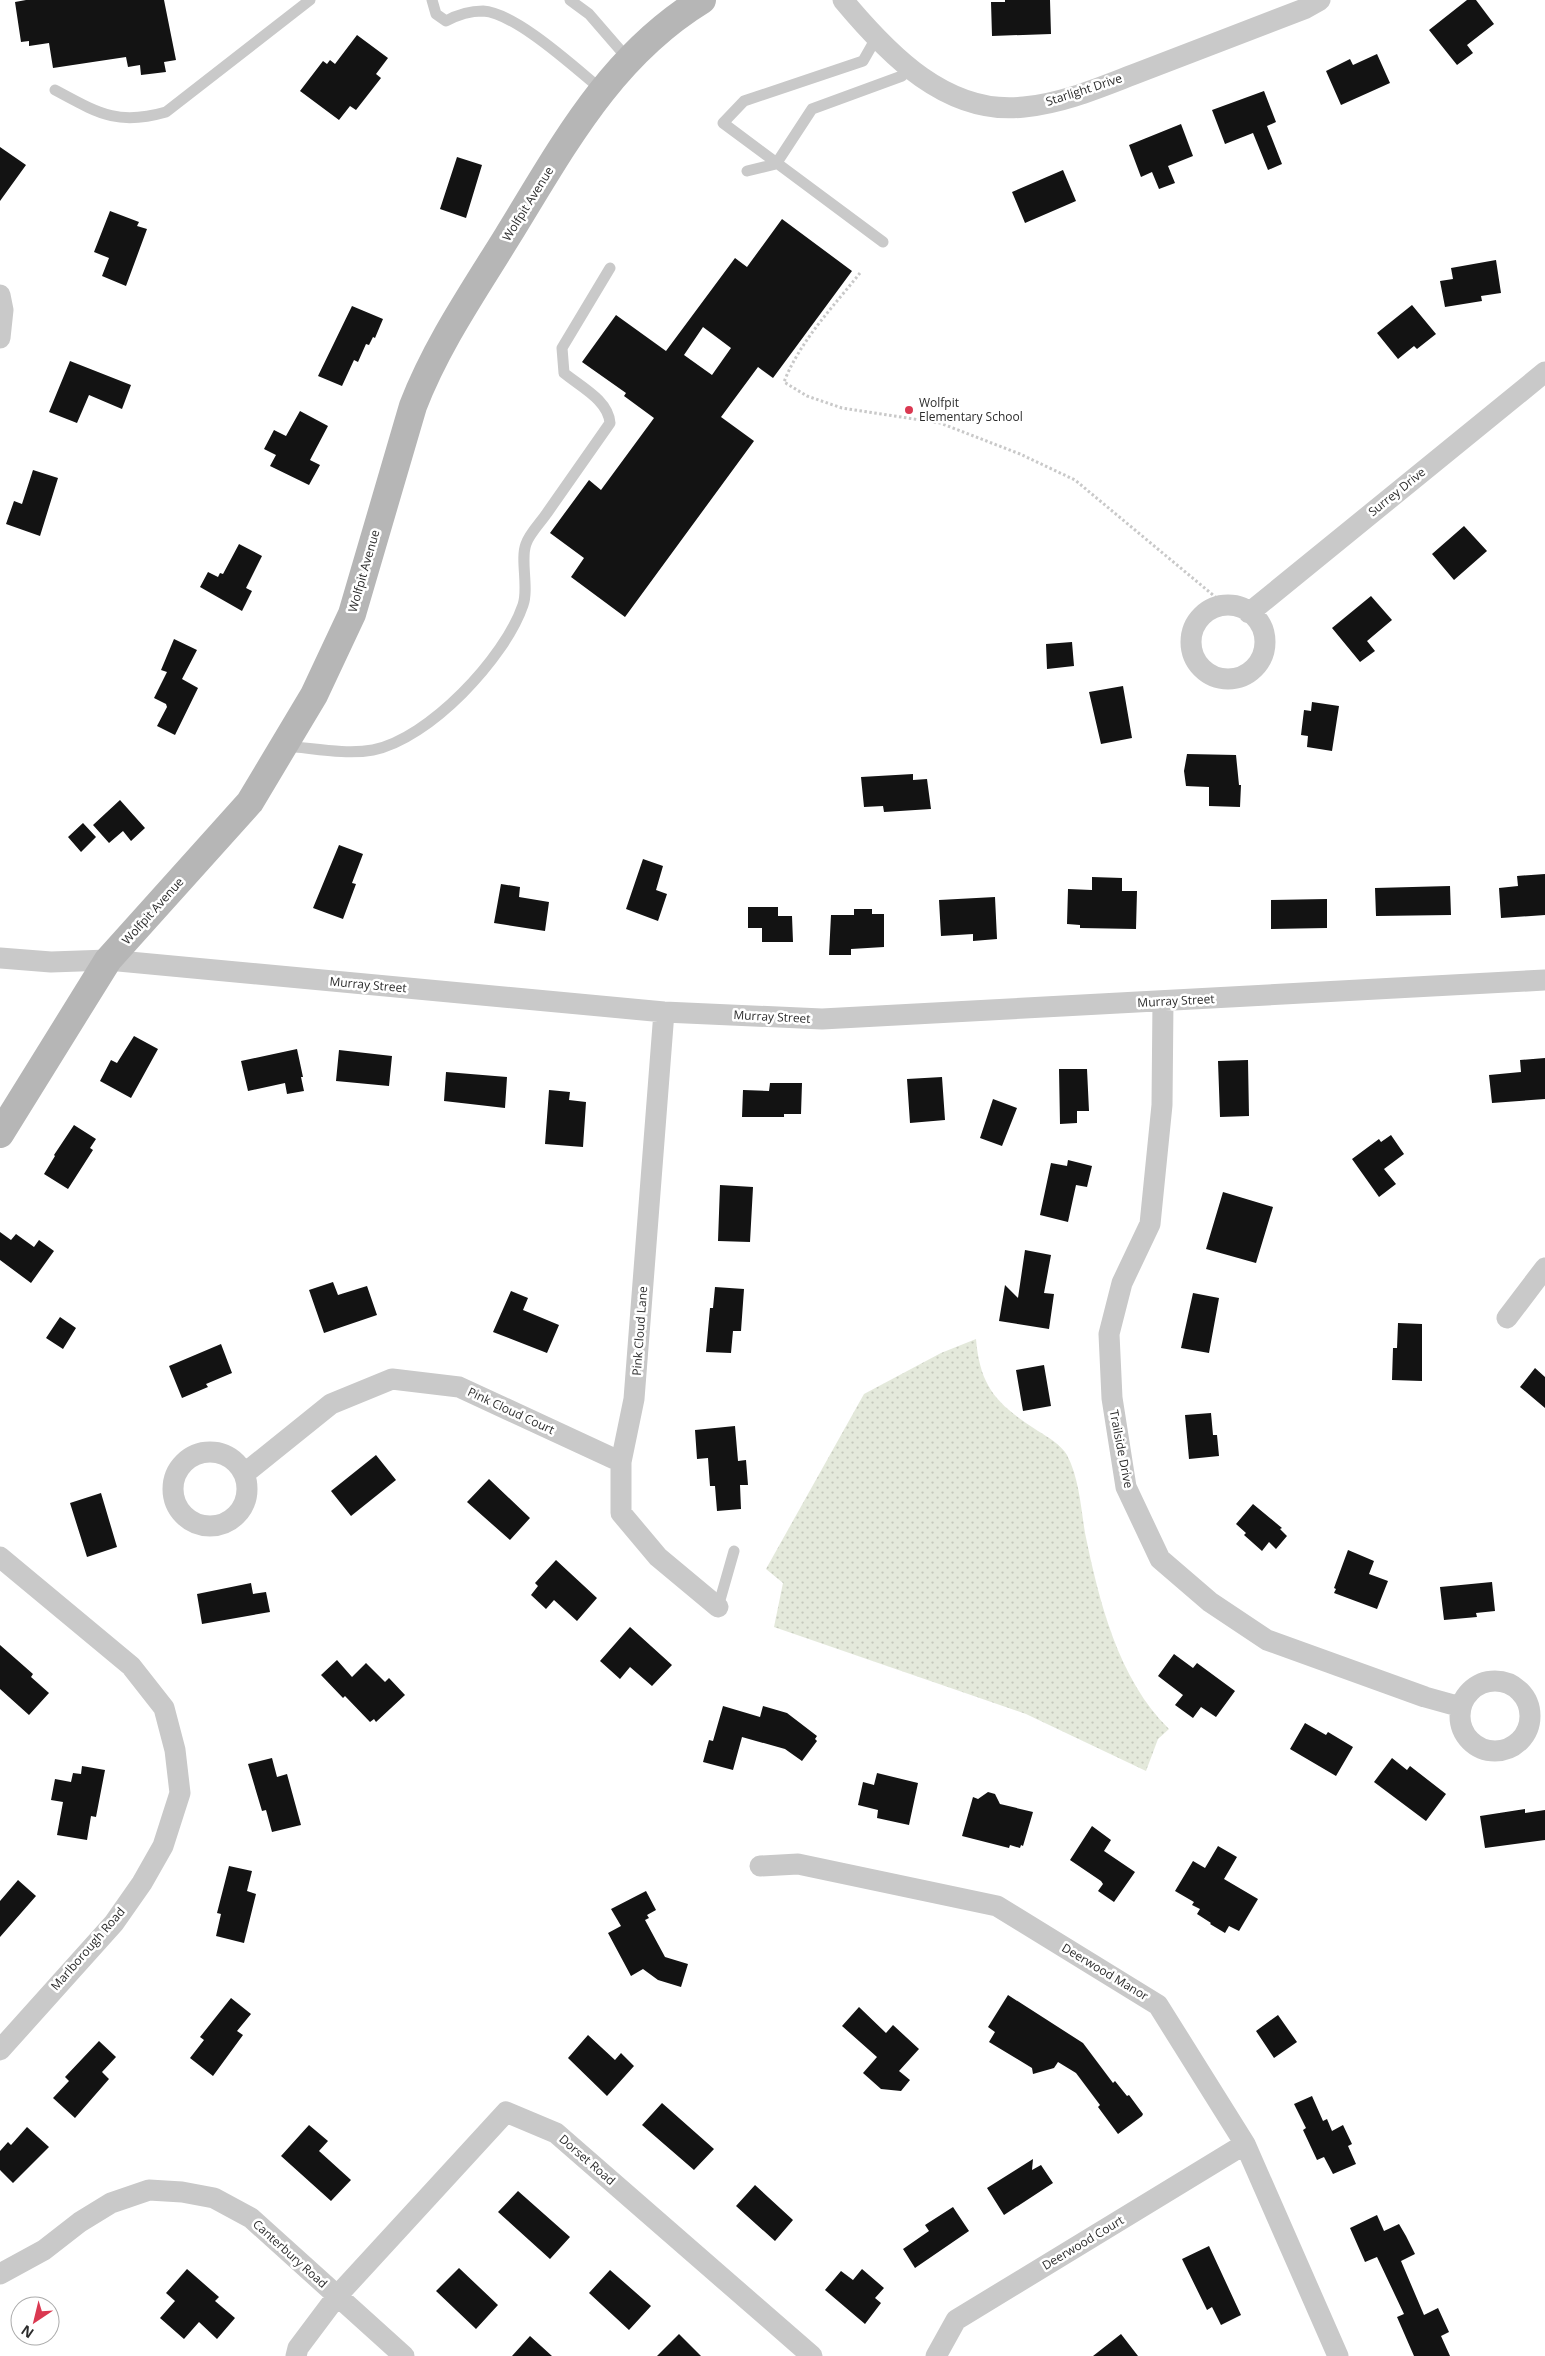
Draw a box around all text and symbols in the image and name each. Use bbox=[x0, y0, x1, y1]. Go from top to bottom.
street label: Starlight Drive bbox=[1044, 69, 1124, 110]
street label: Wolfpit Avenue bbox=[498, 163, 557, 244]
place label: Wolfpit Elementary School bbox=[919, 394, 1023, 425]
marker: Wolfpit Elementary School bbox=[903, 404, 915, 416]
street label: Surrey Drive bbox=[1365, 463, 1429, 520]
street label: Wolfpit Avenue bbox=[344, 527, 383, 614]
street label: Wolfpit Avenue bbox=[118, 873, 188, 948]
street label: Murray Street bbox=[329, 973, 407, 996]
street label: Murray Street bbox=[1137, 990, 1215, 1011]
street label: Murray Street bbox=[733, 1006, 811, 1027]
street label: Pink Cloud Lane bbox=[628, 1285, 651, 1376]
street label: Pink Cloud Court bbox=[465, 1383, 557, 1438]
street label: Trailside Drive bbox=[1106, 1408, 1137, 1490]
street label: Marlborough Road bbox=[47, 1903, 129, 1994]
street label: Deerwood Manor bbox=[1059, 1939, 1152, 2004]
street label: Dorset Road bbox=[556, 2130, 619, 2189]
street label: Deerwood Court bbox=[1039, 2211, 1127, 2274]
street label: Canterbury Road bbox=[249, 2216, 331, 2292]
north arrow bbox=[10, 2296, 60, 2346]
text: N bbox=[17, 2321, 37, 2343]

